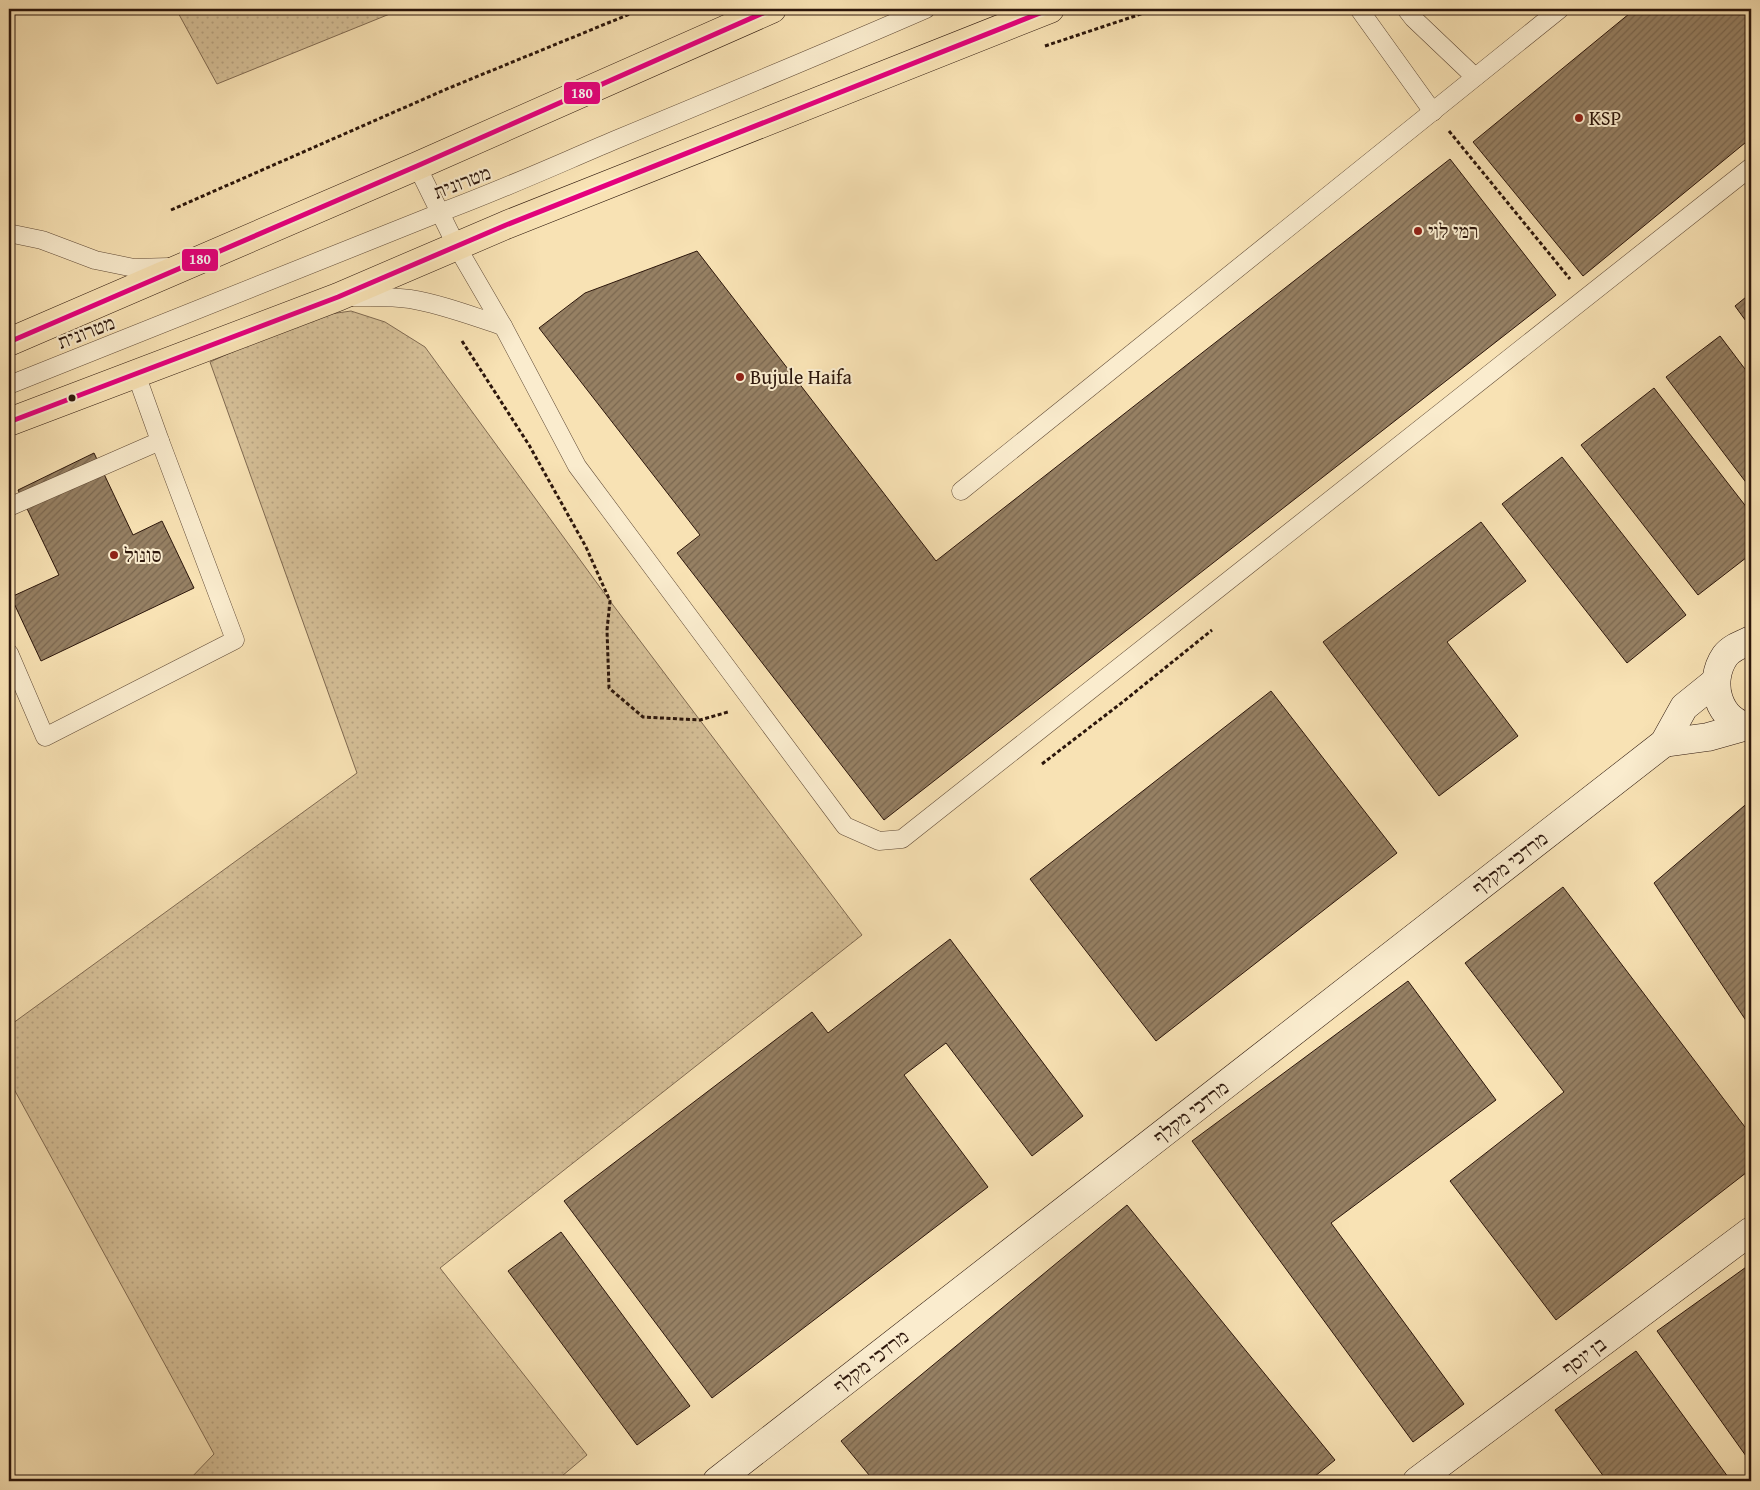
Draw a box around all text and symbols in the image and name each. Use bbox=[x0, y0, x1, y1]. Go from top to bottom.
line badge: 180 bbox=[563, 81, 601, 105]
text: 180 bbox=[571, 83, 593, 103]
place label: KSP bbox=[1589, 103, 1621, 132]
marker: KSP bbox=[1573, 112, 1585, 124]
street label: מטרונית bbox=[429, 157, 495, 206]
place label: רמי לוי bbox=[1428, 216, 1479, 245]
marker: רמי לוי bbox=[1412, 225, 1424, 237]
line badge: 180 bbox=[181, 248, 219, 272]
text: 180 bbox=[189, 249, 211, 269]
street label: מטרונית bbox=[53, 307, 119, 356]
place label: Bujule Haifa bbox=[750, 362, 853, 391]
marker: Bujule Haifa bbox=[734, 371, 746, 383]
unlabelled marker bbox=[67, 393, 77, 403]
place label: סונול bbox=[124, 540, 162, 569]
marker: סונול bbox=[108, 549, 120, 561]
street label: מרדכי מקלף bbox=[1466, 824, 1554, 901]
street label: מרדכי מקלף bbox=[1147, 1073, 1235, 1150]
street label: מרדכי מקלף bbox=[827, 1322, 915, 1399]
street label: בן יוסף bbox=[1555, 1329, 1612, 1382]

